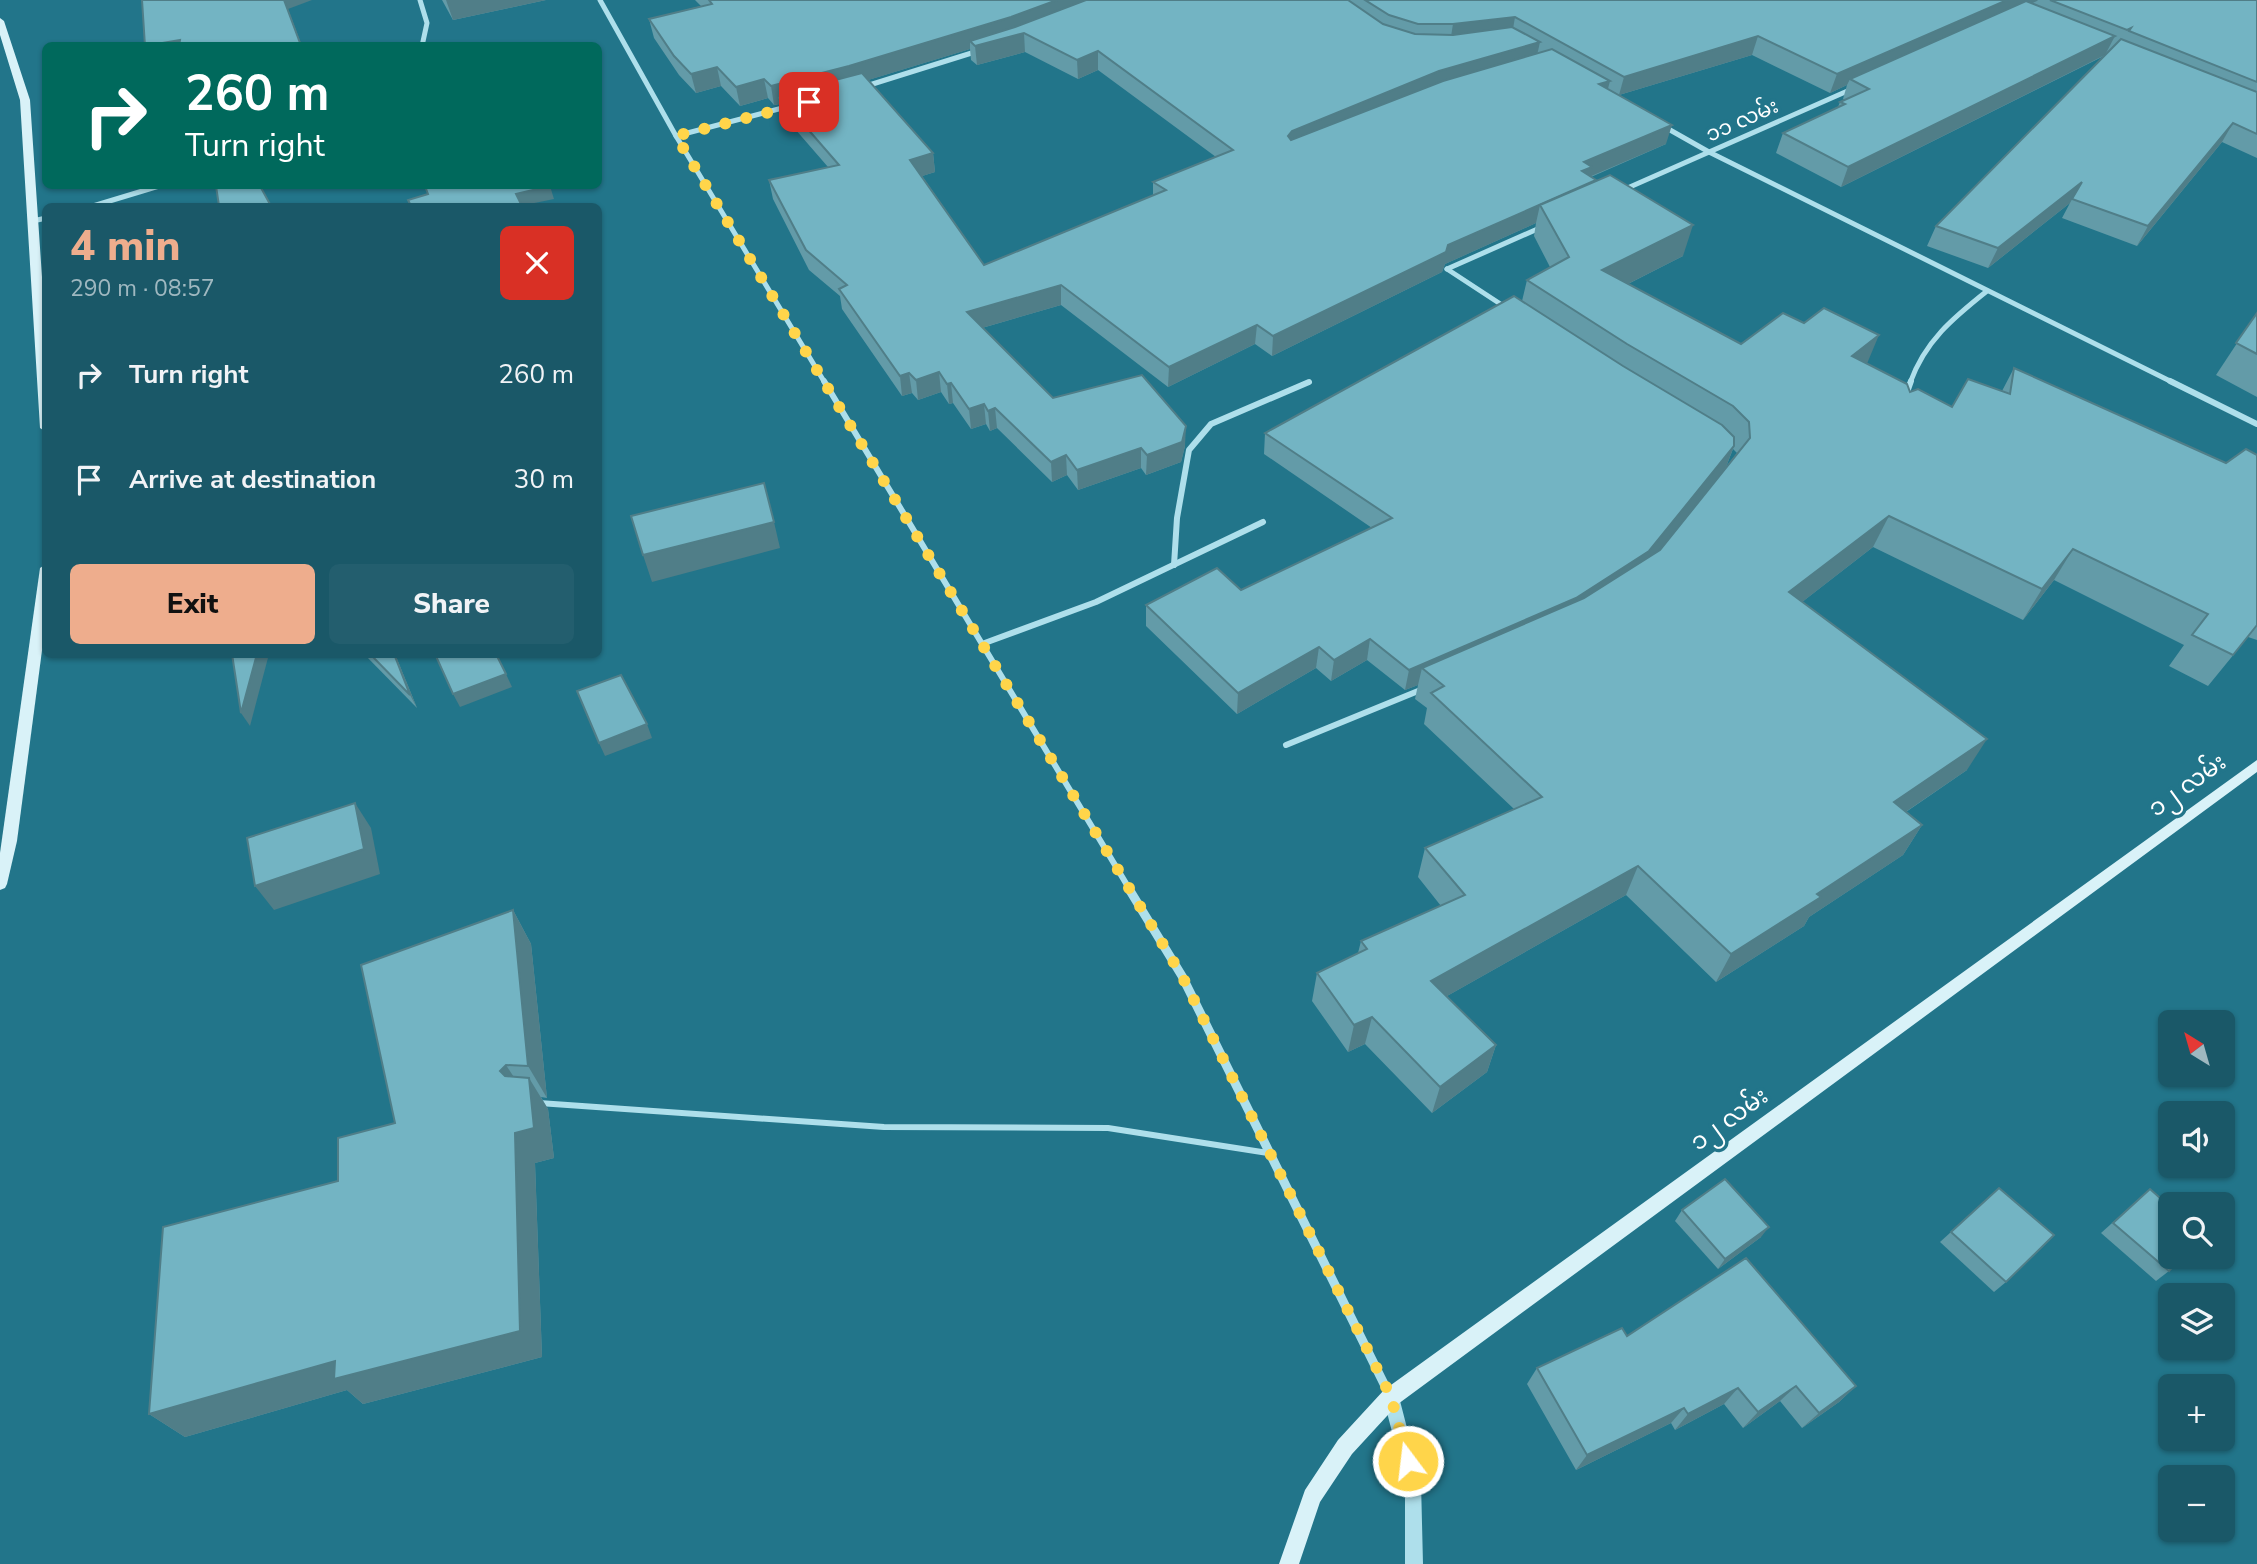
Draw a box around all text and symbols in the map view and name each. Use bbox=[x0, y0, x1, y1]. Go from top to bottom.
text: 260 m bbox=[185, 60, 329, 127]
icon: right bbox=[70, 70, 161, 161]
pin bbox=[779, 72, 839, 132]
icon: arrive bbox=[790, 83, 828, 121]
street label: ၁၁ လမ်း bbox=[1700, 90, 1783, 148]
text: Turn right bbox=[185, 124, 325, 167]
text: 4 min bbox=[70, 218, 180, 275]
button: close bbox=[500, 226, 574, 300]
text: 290 m · 08:57 bbox=[70, 273, 215, 304]
icon: right bbox=[70, 356, 108, 394]
text: Turn right bbox=[129, 357, 248, 392]
text: 260 m bbox=[498, 357, 574, 392]
icon: arrive bbox=[70, 461, 108, 499]
text: Arrive at destination bbox=[129, 462, 376, 497]
text: 30 m bbox=[514, 462, 574, 497]
button: Exit bbox=[70, 564, 315, 644]
button: Share bbox=[329, 564, 574, 644]
street label: ၁၂ လမ်း bbox=[2142, 746, 2234, 826]
north arrow bbox=[2158, 1010, 2235, 1087]
map controls bbox=[2158, 1010, 2235, 1542]
street label: ၁၂ လမ်း bbox=[1684, 1080, 1776, 1160]
button: sound bbox=[2158, 1101, 2235, 1178]
button: search bbox=[2158, 1192, 2235, 1269]
button: layers bbox=[2158, 1283, 2235, 1360]
button: + bbox=[2158, 1374, 2235, 1451]
position arrow bbox=[1371, 1424, 1445, 1498]
button: − bbox=[2158, 1465, 2235, 1542]

